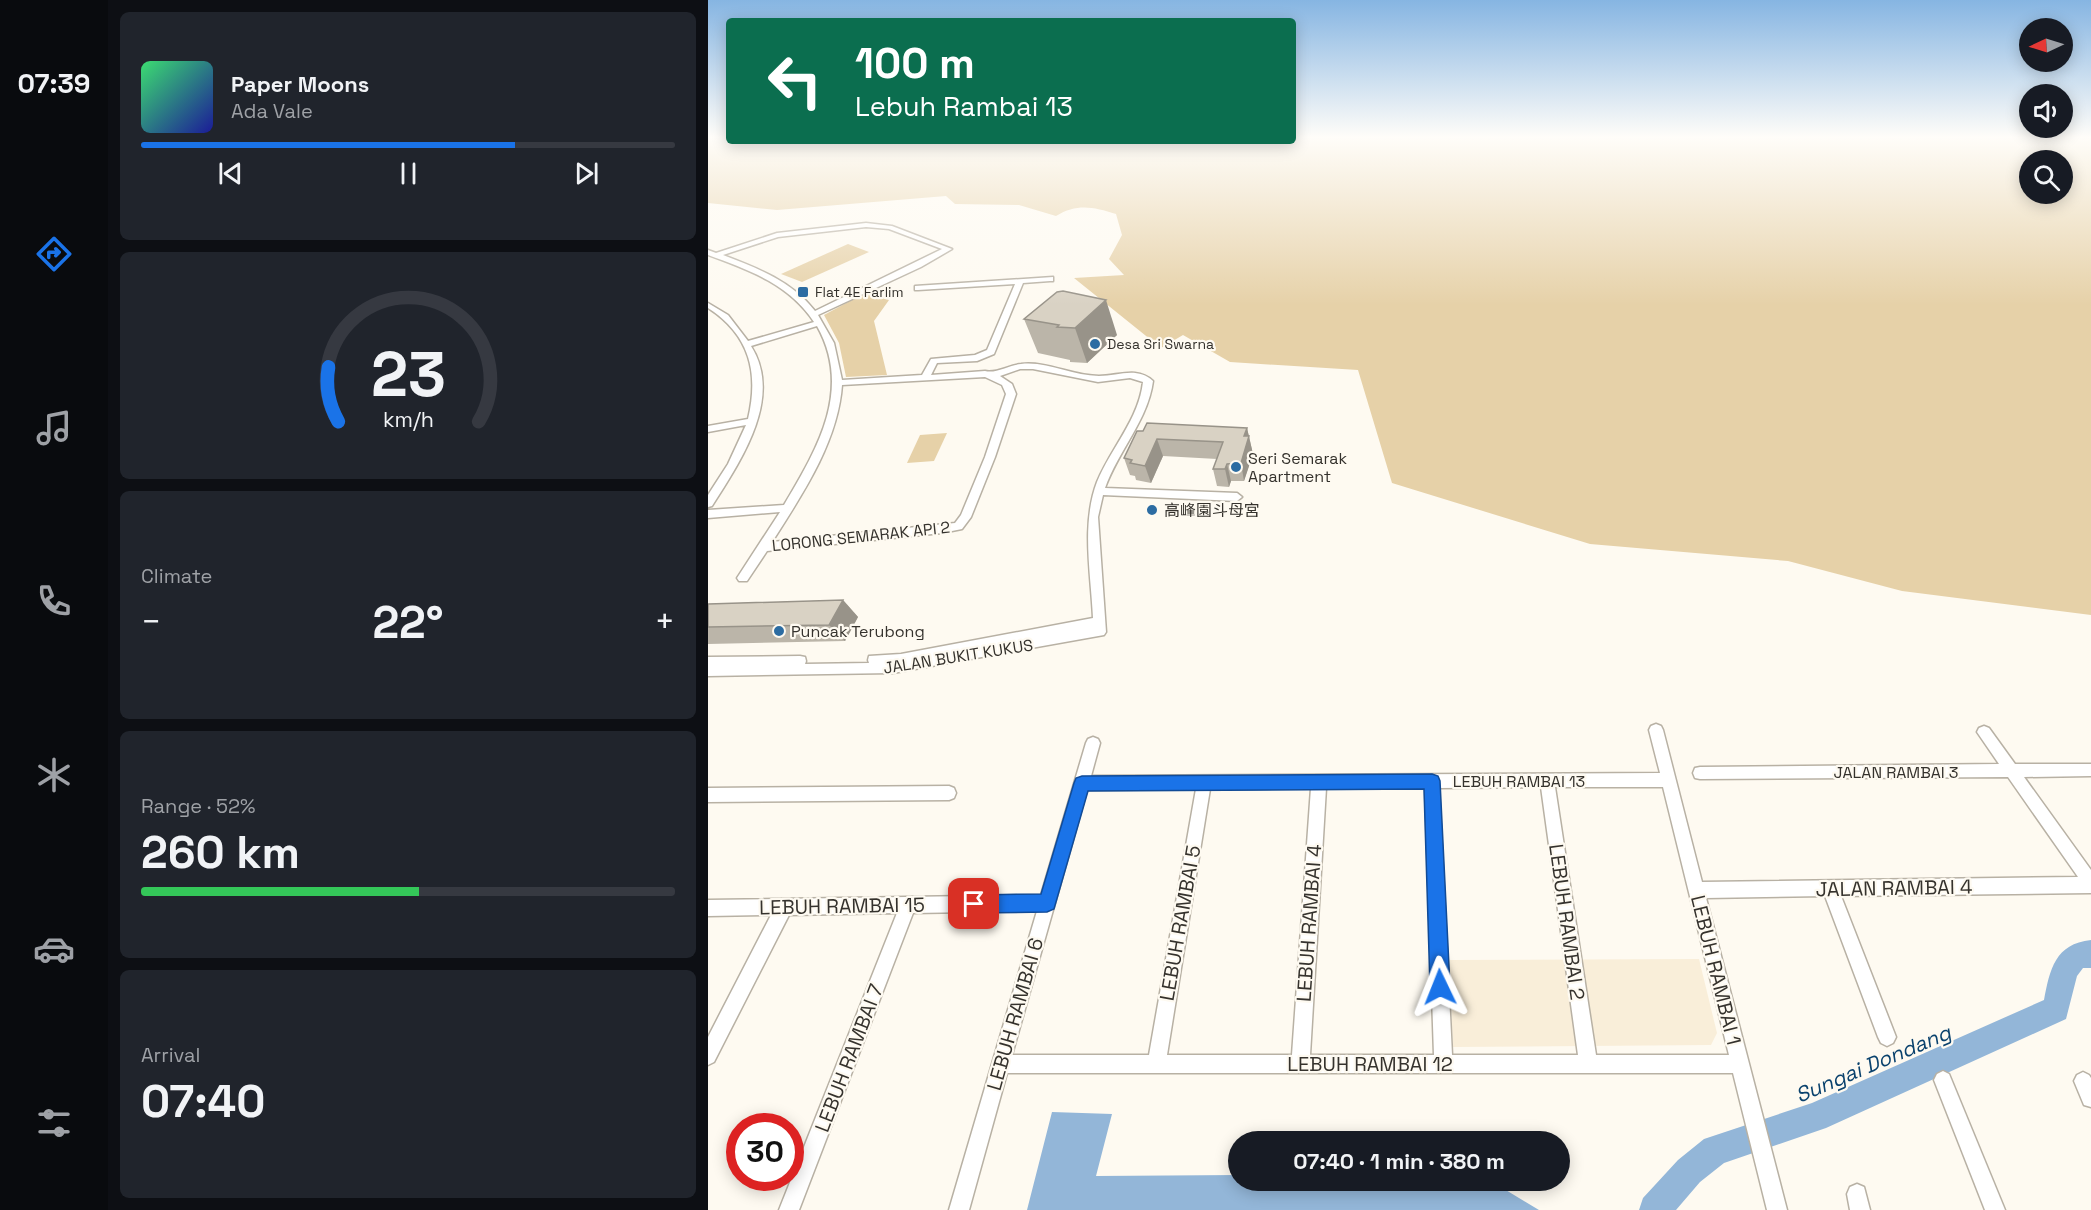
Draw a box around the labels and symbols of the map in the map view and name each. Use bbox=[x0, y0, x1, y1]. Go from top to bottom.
north arrow bbox=[2019, 18, 2073, 72]
place label: Flat 4E Farlim bbox=[815, 283, 904, 301]
marker: Flat 4E Farlim bbox=[796, 285, 810, 299]
place label: Desa Sri Swarna bbox=[1107, 335, 1214, 353]
marker: Desa Sri Swarna bbox=[1088, 337, 1102, 351]
place label: Seri Semarak Apartment bbox=[1248, 448, 1348, 487]
marker: Seri Semarak Apartment bbox=[1229, 460, 1243, 474]
place label: 高峰園斗母宮 bbox=[1164, 500, 1260, 521]
marker: 高峰園斗母宮 bbox=[1145, 503, 1159, 517]
street label: LORONG SEMARAK API 2 bbox=[771, 517, 951, 556]
place label: Puncak Terubong bbox=[791, 621, 925, 642]
marker: Puncak Terubong bbox=[772, 624, 786, 638]
street label: JALAN BUKIT KUKUS bbox=[882, 634, 1035, 679]
street label: JALAN RAMBAI 3 bbox=[1834, 762, 1958, 783]
street label: LEBUH RAMBAI 13 bbox=[1453, 771, 1585, 792]
street label: LEBUH RAMBAI 2 bbox=[1543, 842, 1591, 1002]
street label: LEBUH RAMBAI 5 bbox=[1154, 843, 1206, 1003]
street label: LEBUH RAMBAI 4 bbox=[1291, 843, 1327, 1003]
street label: JALAN RAMBAI 4 bbox=[1815, 874, 1973, 902]
pin bbox=[948, 878, 999, 929]
street label: LEBUH RAMBAI 15 bbox=[759, 892, 925, 920]
street label: LEBUH RAMBAI 1 bbox=[1685, 892, 1747, 1048]
street label: LEBUH RAMBAI 6 bbox=[981, 935, 1049, 1093]
position arrow bbox=[1408, 955, 1472, 1019]
street label: LEBUH RAMBAI 7 bbox=[809, 980, 889, 1136]
water label: Sungai Dondang bbox=[1791, 1018, 1956, 1108]
street label: LEBUH RAMBAI 12 bbox=[1287, 1051, 1453, 1077]
speed limit sign: 30 bbox=[726, 1113, 804, 1191]

